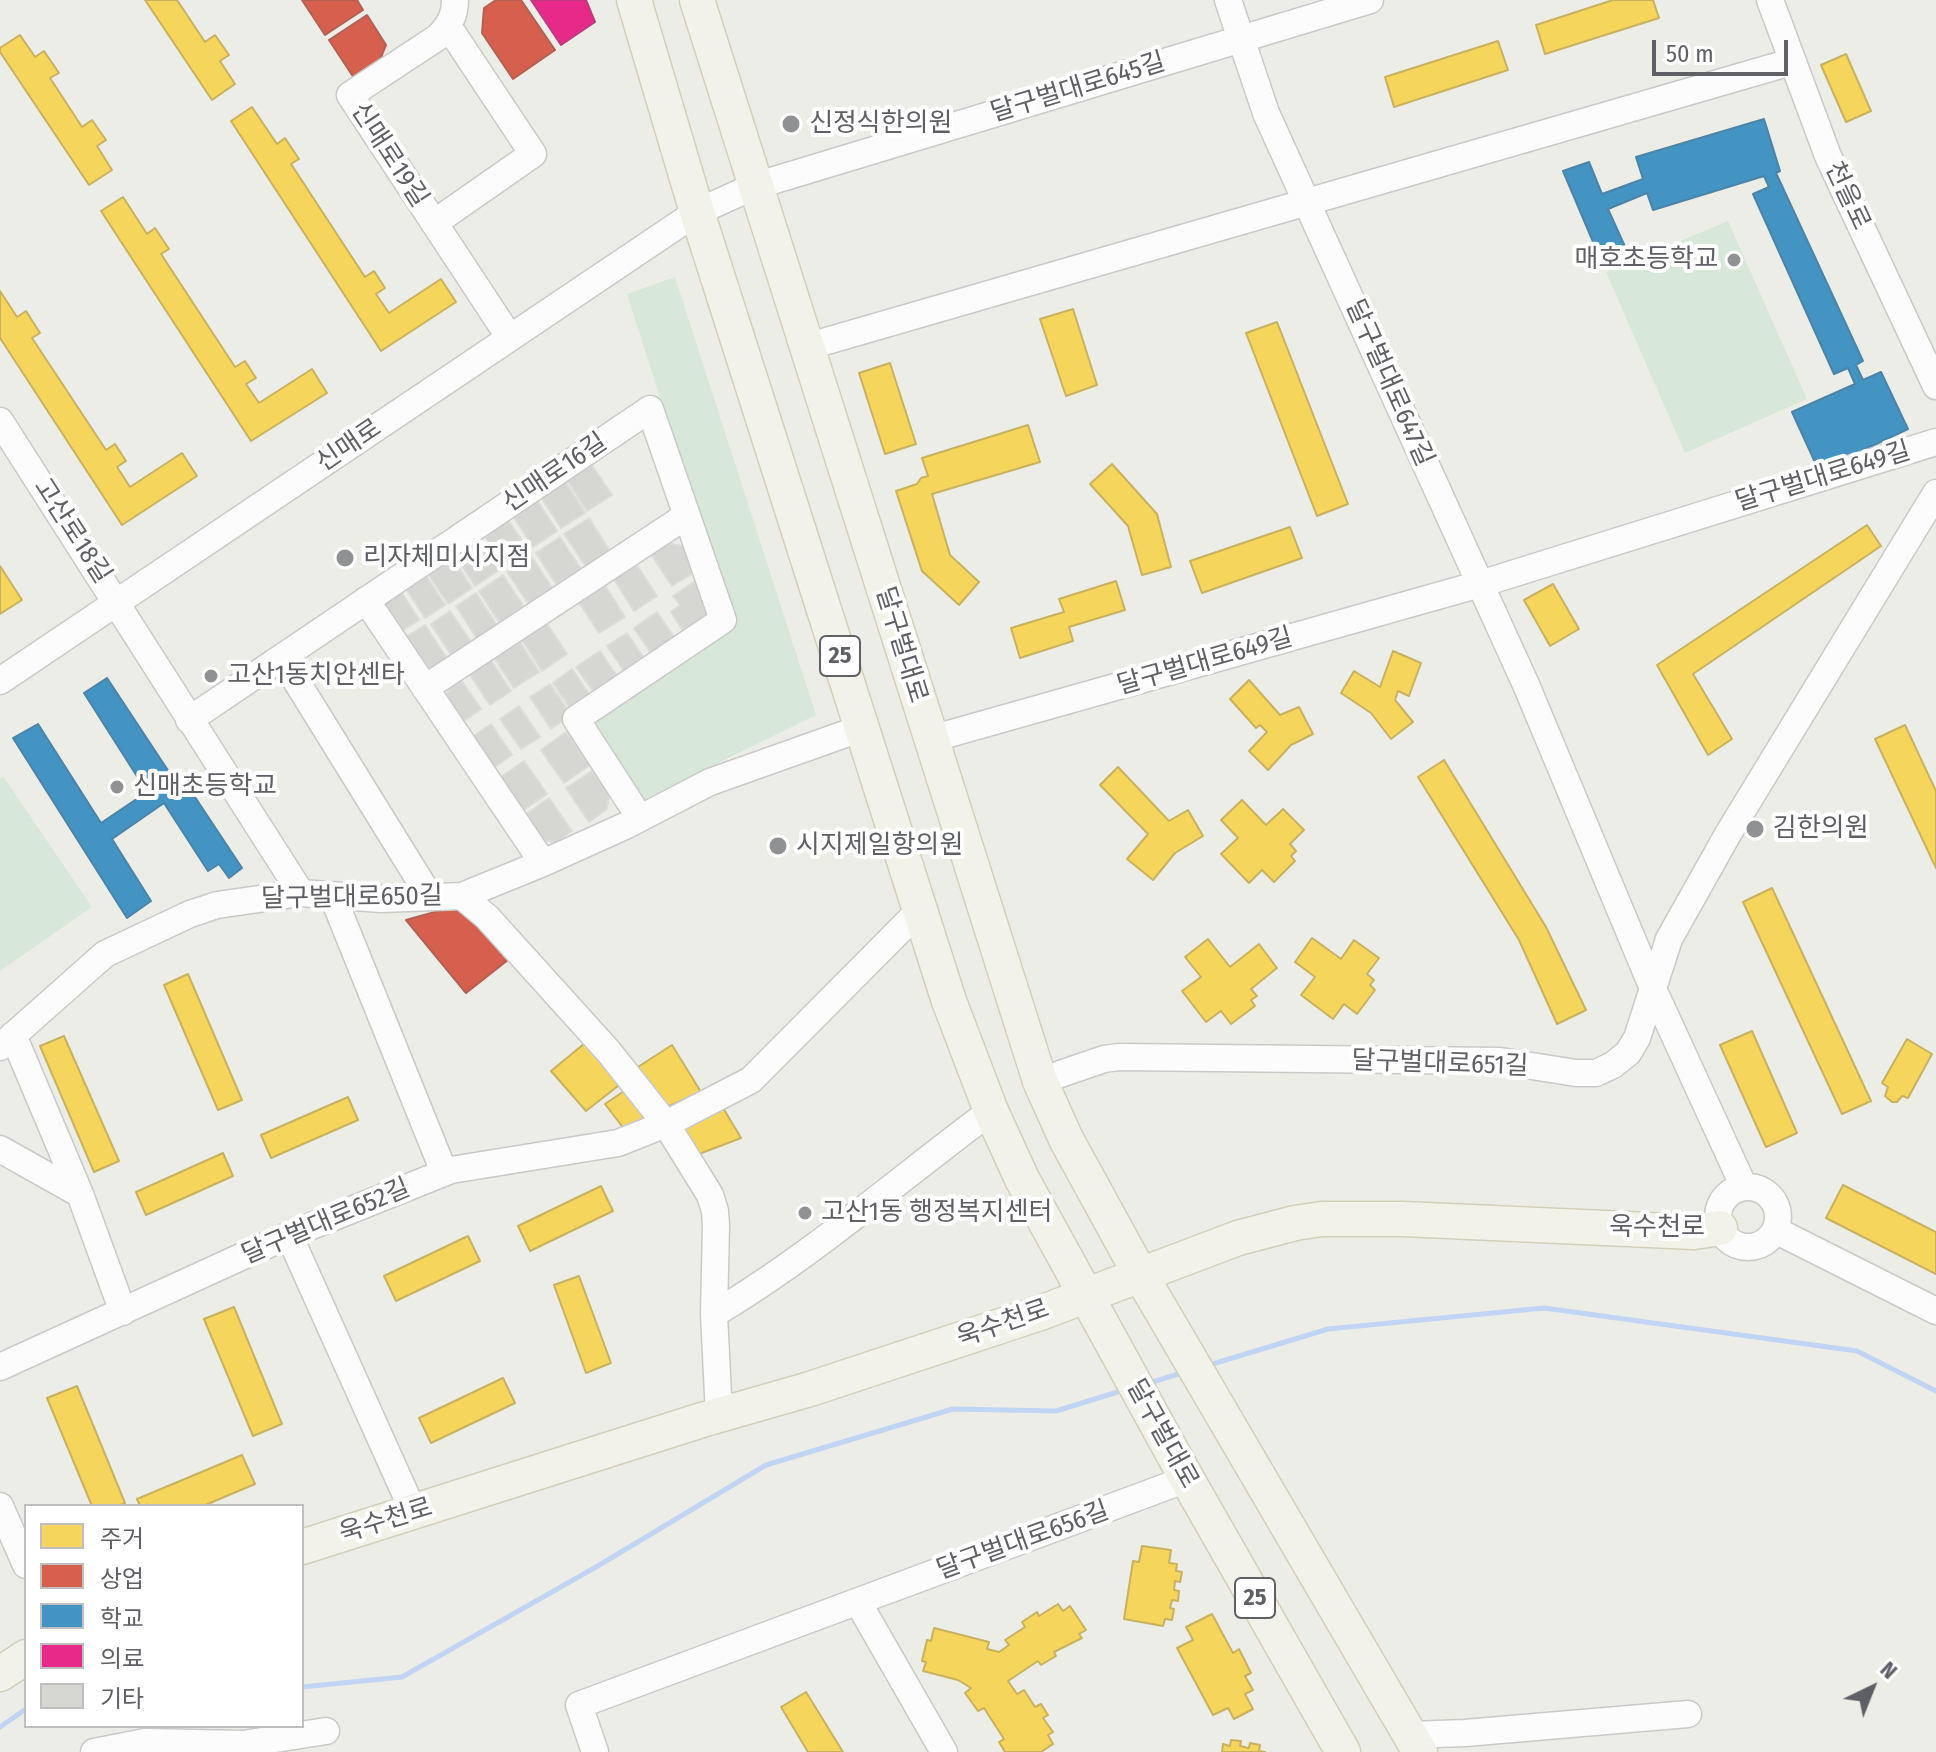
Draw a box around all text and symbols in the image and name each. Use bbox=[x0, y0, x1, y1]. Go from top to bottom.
scale bar bbox=[1656, 24, 1792, 74]
text: 50 m bbox=[1666, 40, 1714, 68]
street label: 달구벌대로645길 bbox=[987, 47, 1169, 129]
street label: 신매로19길 bbox=[344, 97, 434, 213]
place label: 신정식한의원 bbox=[809, 108, 953, 140]
marker: 신정식한의원 bbox=[780, 113, 802, 135]
street label: 천을로 bbox=[1818, 157, 1876, 235]
place label: 매호초등학교 bbox=[1574, 244, 1718, 276]
marker: 매호초등학교 bbox=[1725, 251, 1743, 269]
street label: 달구벌대로647길 bbox=[1338, 295, 1440, 471]
street label: 신매로 bbox=[311, 413, 387, 479]
street label: 신매로16길 bbox=[497, 427, 613, 519]
street label: 달구벌대로649길 bbox=[1732, 436, 1914, 518]
street label: 고산로18길 bbox=[27, 473, 117, 589]
place label: 리자체미시지점 bbox=[363, 542, 530, 574]
marker: 리자체미시지점 bbox=[334, 547, 356, 569]
street label: 달구벌대로 bbox=[869, 583, 933, 707]
street label: 달구벌대로649길 bbox=[1114, 622, 1296, 702]
road number: 25 bbox=[820, 636, 860, 676]
place label: 고산1동치안센타 bbox=[227, 660, 405, 692]
marker: 고산1동치안센타 bbox=[202, 667, 220, 685]
place label: 신매초등학교 bbox=[133, 771, 277, 803]
marker: 신매초등학교 bbox=[108, 778, 126, 796]
place label: 김한의원 bbox=[1773, 813, 1869, 845]
marker: 김한의원 bbox=[1744, 818, 1766, 840]
place label: 시지제일항의원 bbox=[796, 830, 963, 862]
marker: 시지제일항의원 bbox=[767, 835, 789, 857]
street label: 달구벌대로650길 bbox=[261, 881, 443, 915]
street label: 달구벌대로651길 bbox=[1351, 1045, 1529, 1083]
street label: 달구벌대로652길 bbox=[237, 1173, 415, 1271]
place label: 고산1동 행정복지센터 bbox=[821, 1197, 1053, 1229]
marker: 고산1동 행정복지센터 bbox=[796, 1204, 814, 1222]
street label: 욱수천로 bbox=[1609, 1212, 1705, 1244]
street label: 욱수천로 bbox=[953, 1294, 1053, 1354]
street label: 달구벌대로 bbox=[1119, 1374, 1205, 1494]
street label: 욱수천로 bbox=[336, 1492, 436, 1550]
street label: 달구벌대로656길 bbox=[933, 1495, 1113, 1587]
legend bbox=[24, 1504, 304, 1728]
text: 주거 bbox=[100, 1525, 144, 1553]
text: 상업 bbox=[100, 1565, 144, 1593]
road number: 25 bbox=[1235, 1578, 1275, 1618]
text: 학교 bbox=[100, 1605, 144, 1633]
text: 의료 bbox=[100, 1645, 144, 1673]
north arrow bbox=[1832, 1648, 1912, 1728]
text: N bbox=[1875, 1656, 1903, 1684]
text: 기타 bbox=[100, 1685, 144, 1713]

